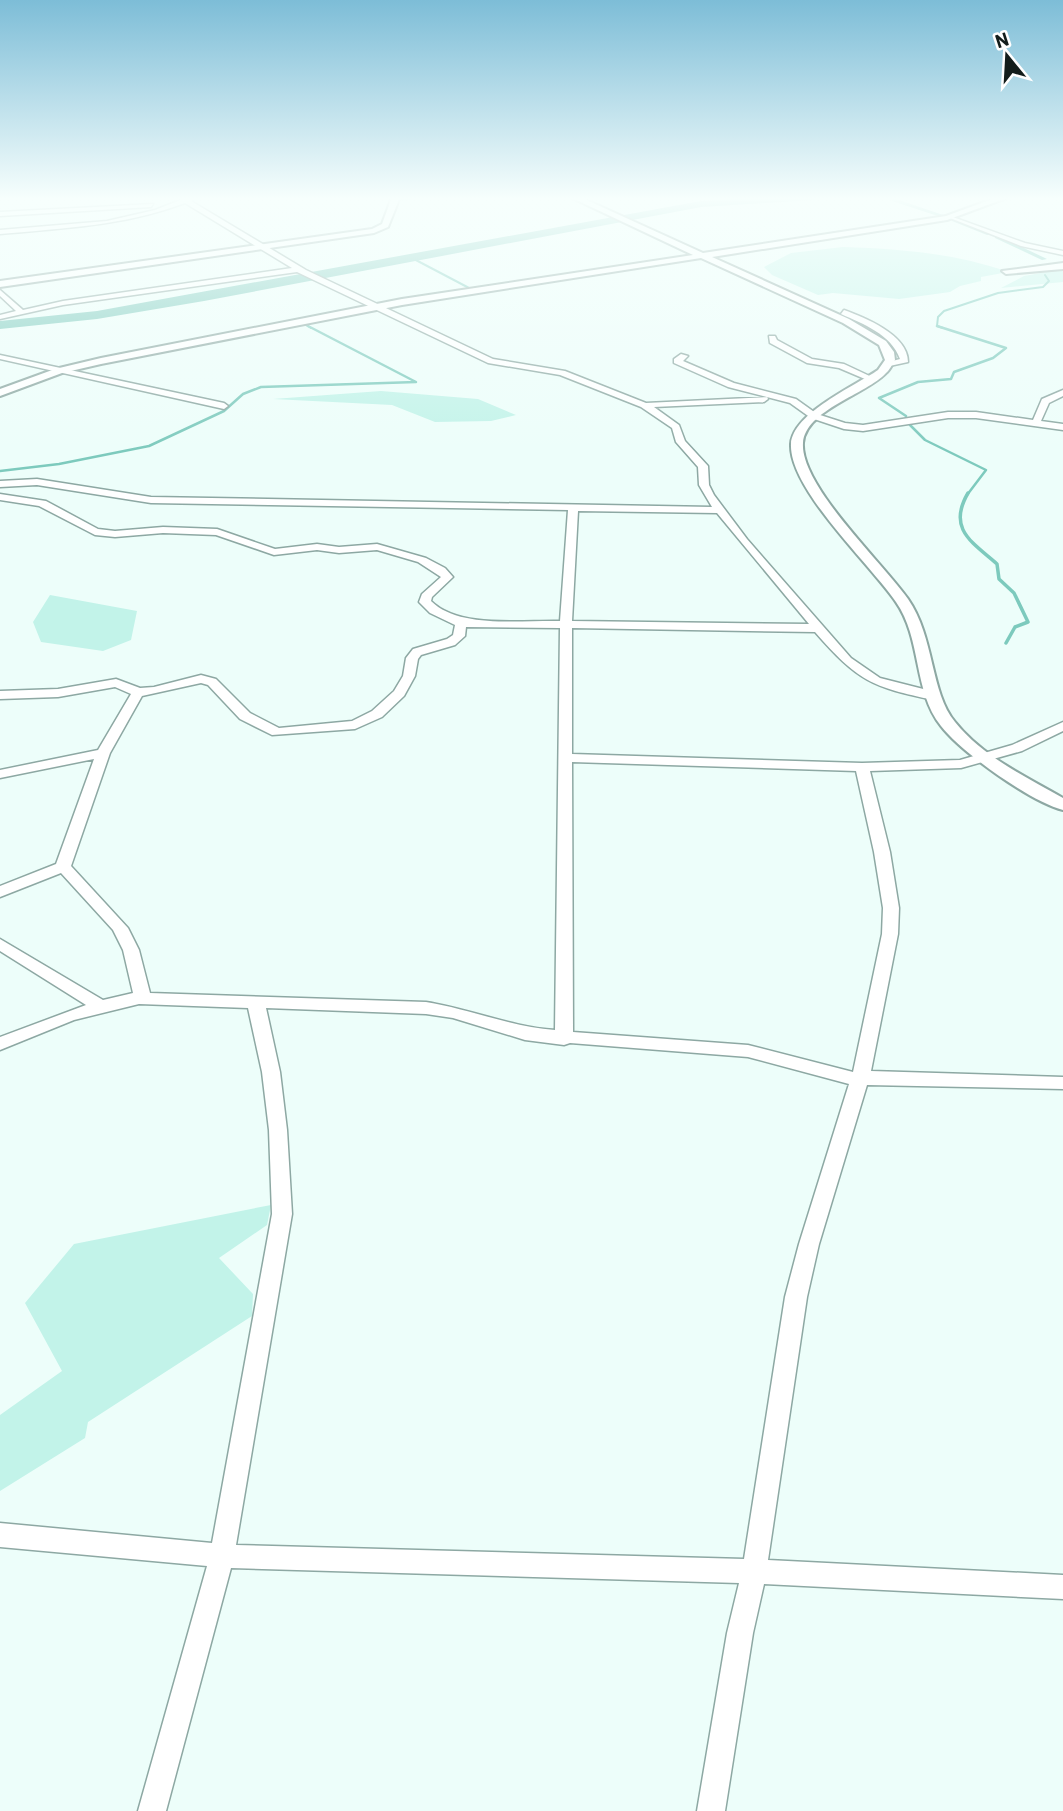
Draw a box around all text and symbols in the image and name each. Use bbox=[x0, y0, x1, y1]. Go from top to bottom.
north arrow bbox=[972, 21, 1042, 91]
text: N bbox=[992, 26, 1011, 52]

